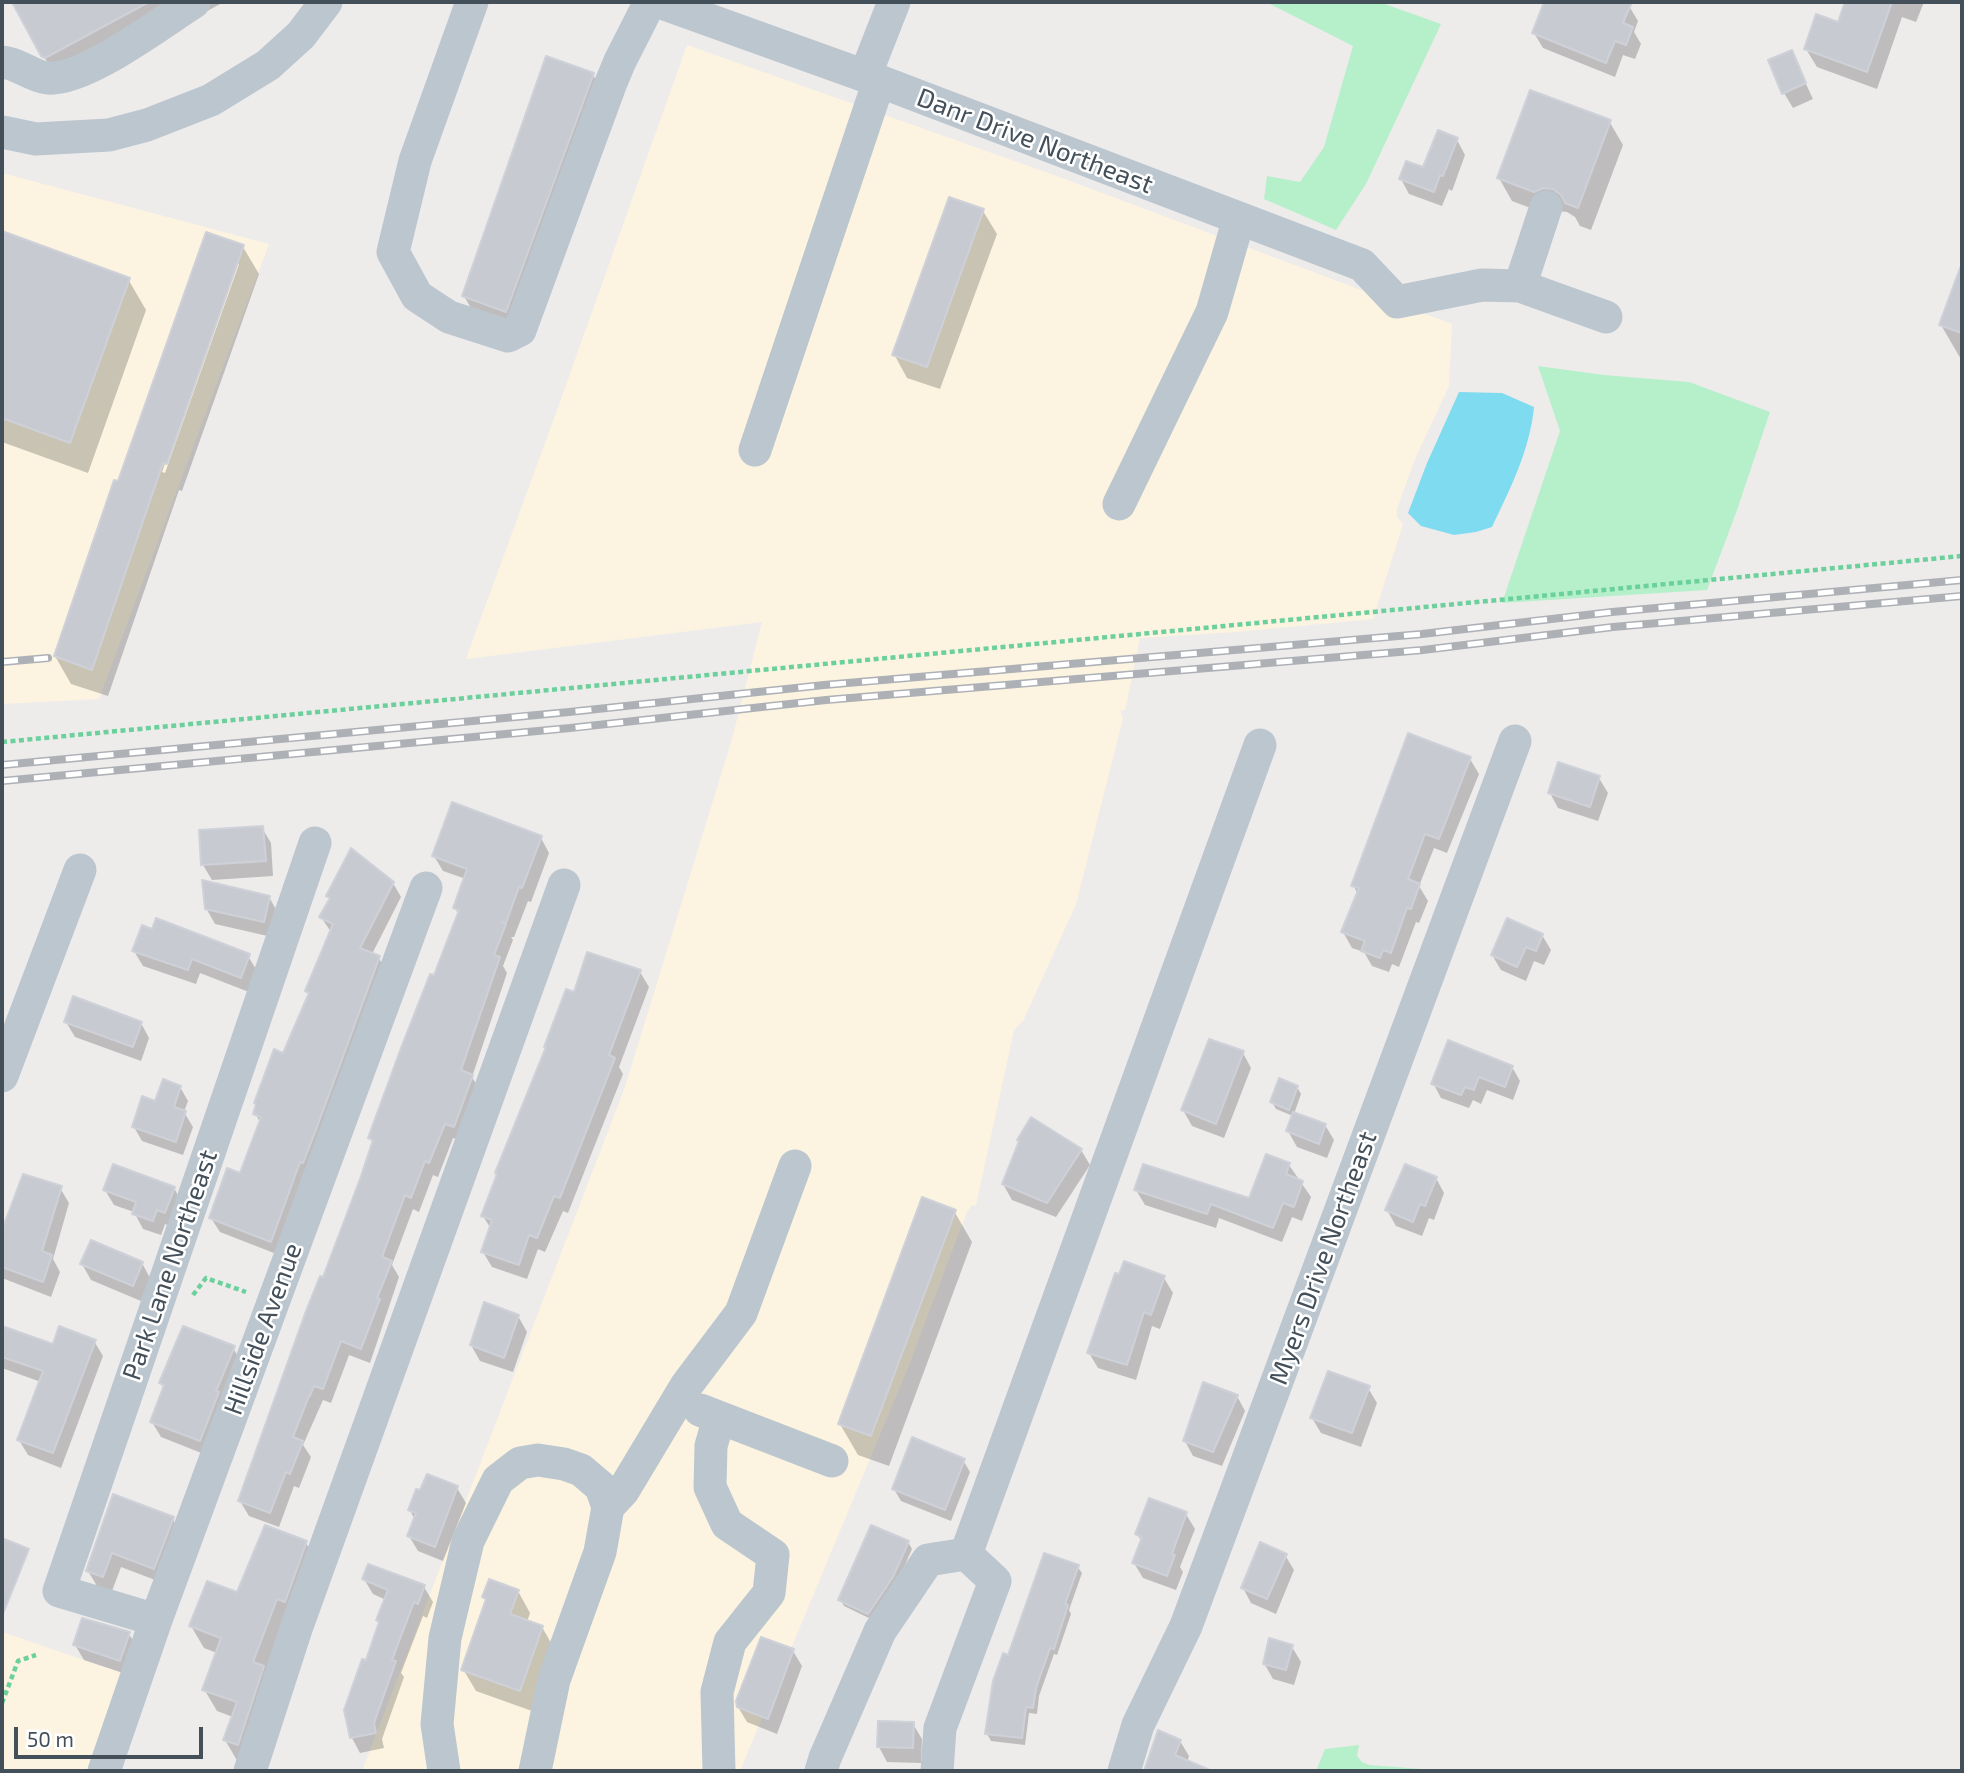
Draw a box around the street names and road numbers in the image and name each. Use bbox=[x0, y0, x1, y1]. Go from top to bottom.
street label: Danr Drive Northeast bbox=[913, 82, 1157, 200]
street label: Myers Drive Northeast bbox=[1263, 1127, 1383, 1389]
street label: Park Lane Northeast bbox=[116, 1146, 224, 1384]
street label: Hillside Avenue bbox=[217, 1239, 309, 1419]

